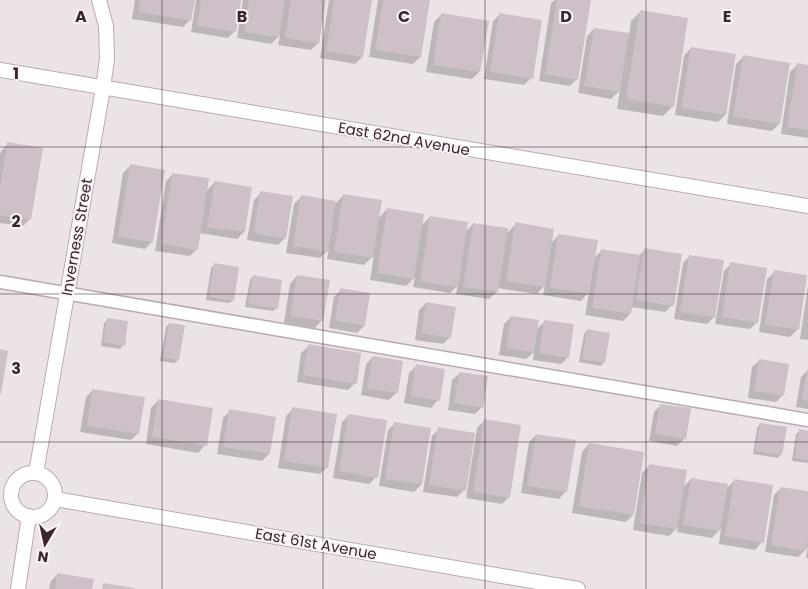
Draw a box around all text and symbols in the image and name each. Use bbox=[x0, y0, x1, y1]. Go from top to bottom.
text: A bbox=[75, 5, 87, 28]
text: B bbox=[237, 5, 247, 28]
text: C bbox=[398, 5, 410, 28]
text: D bbox=[560, 5, 572, 28]
text: E bbox=[723, 5, 731, 28]
text: 1 bbox=[13, 62, 19, 85]
street label: East 62nd Avenue bbox=[337, 117, 472, 160]
street label: Inverness Street bbox=[56, 176, 97, 297]
text: 2 bbox=[11, 210, 21, 233]
text: 3 bbox=[11, 357, 21, 380]
north arrow bbox=[20, 519, 70, 569]
street label: East 61st Avenue bbox=[254, 522, 379, 565]
text: N bbox=[36, 546, 50, 568]

